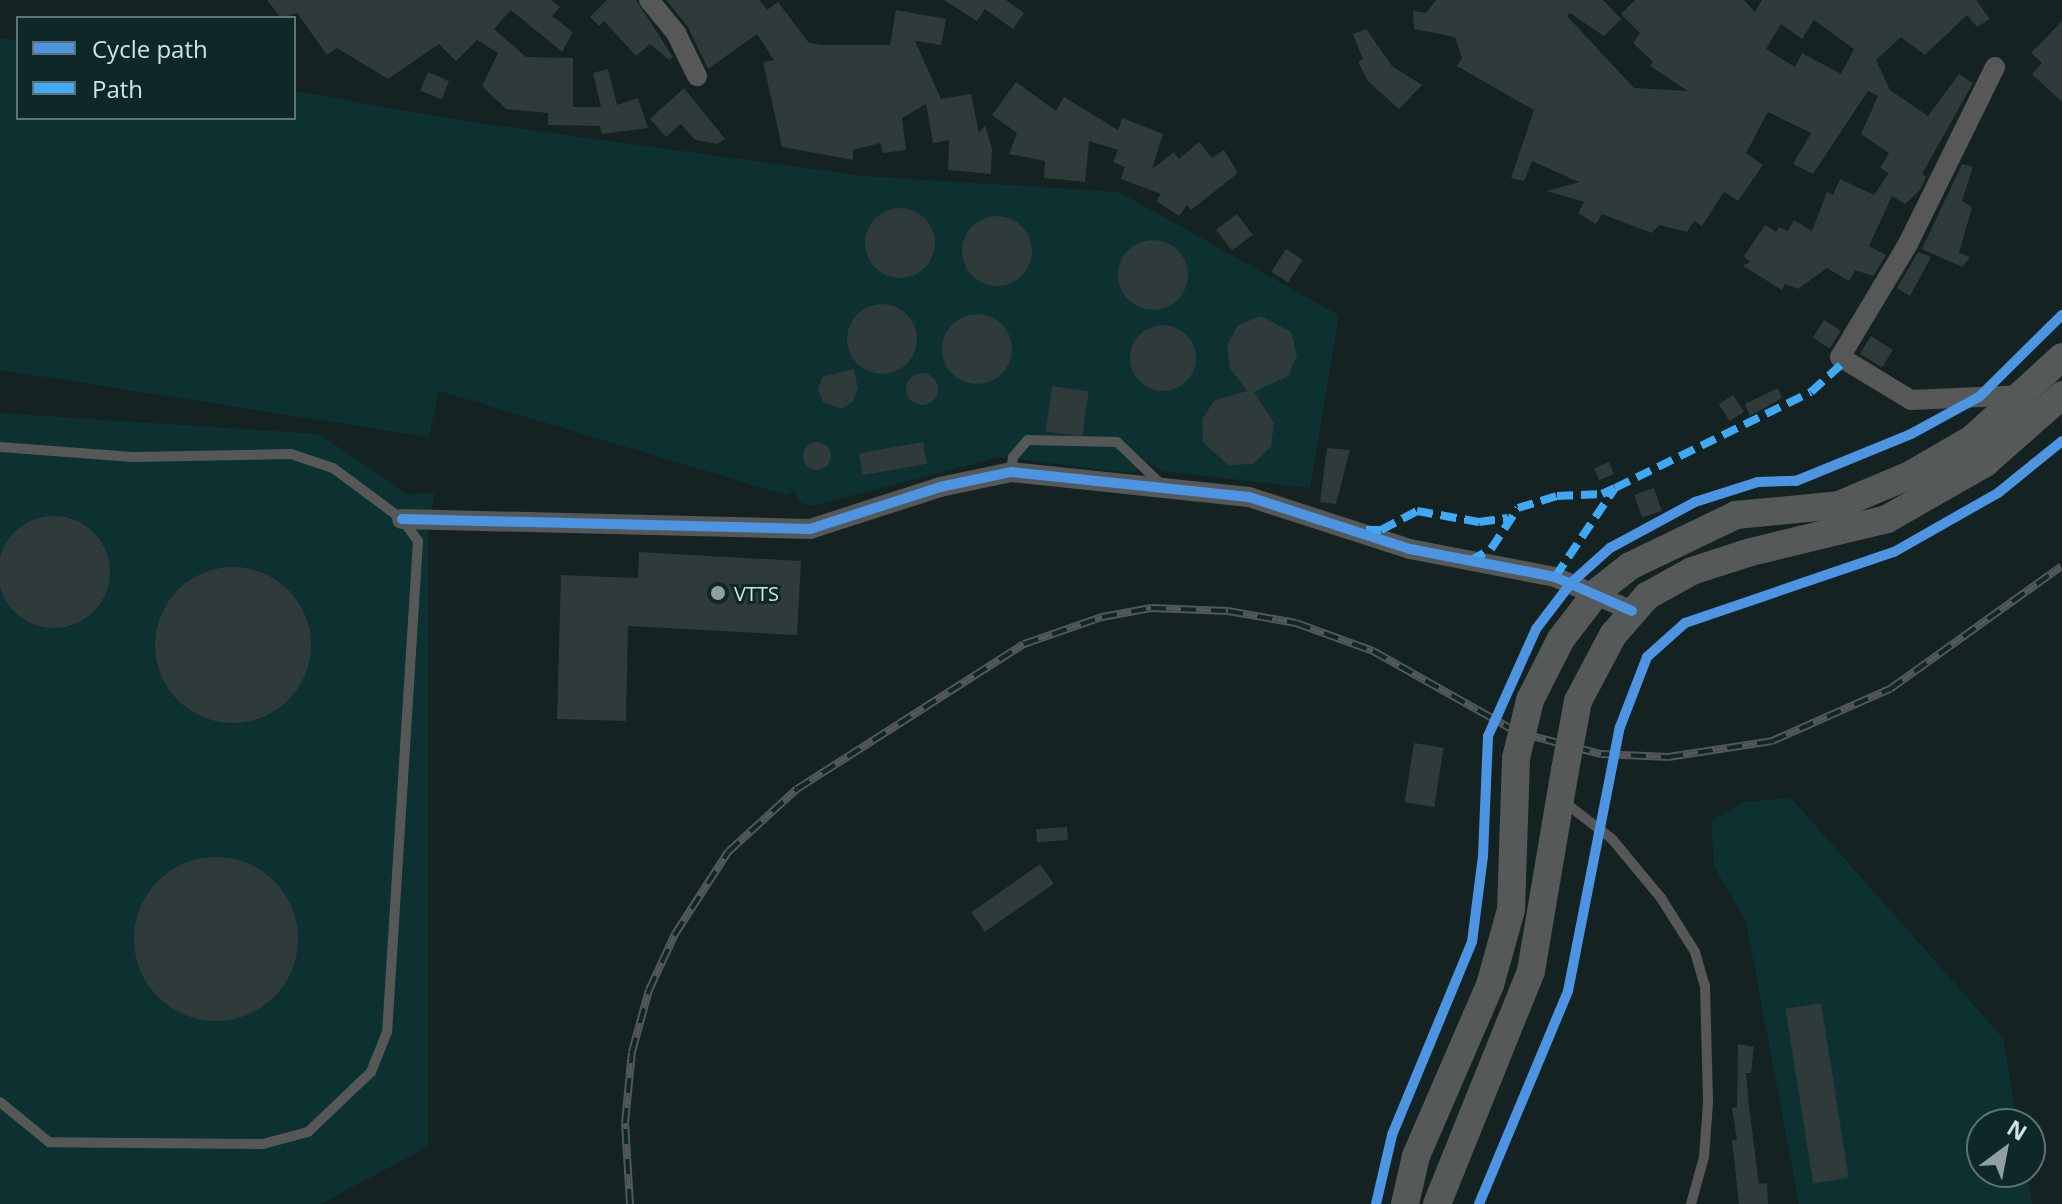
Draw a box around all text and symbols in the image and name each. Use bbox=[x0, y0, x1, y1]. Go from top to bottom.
legend bbox=[16, 16, 296, 120]
text: Cycle path bbox=[92, 32, 208, 65]
text: Path bbox=[92, 72, 143, 105]
place label: VTTS bbox=[734, 581, 779, 605]
marker: VTTS bbox=[709, 584, 727, 602]
north arrow bbox=[1966, 1108, 2046, 1188]
text: N bbox=[2002, 1112, 2033, 1147]

